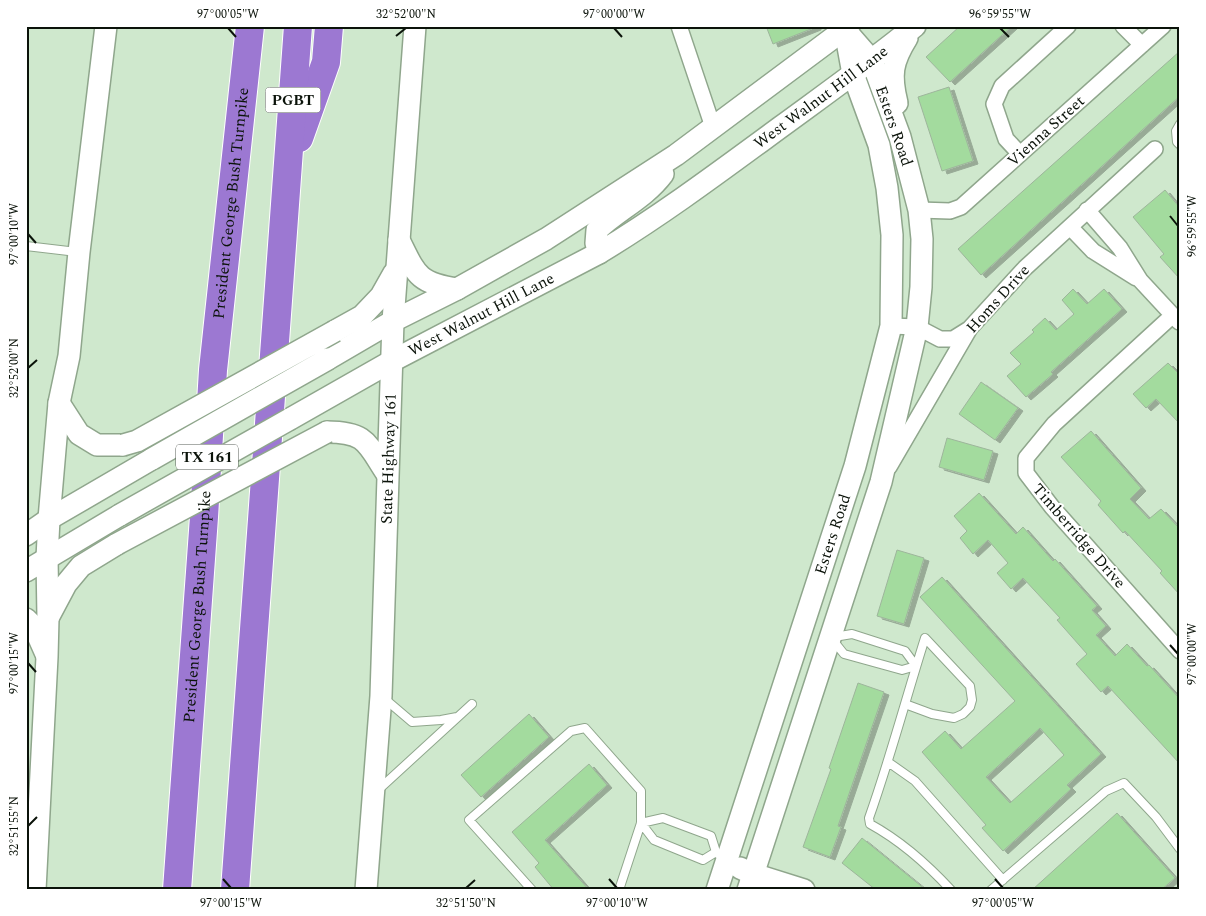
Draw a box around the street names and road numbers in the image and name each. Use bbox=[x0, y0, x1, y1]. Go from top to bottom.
street label: West Walnut Hill Lane bbox=[749, 40, 893, 155]
street label: Esters Road bbox=[869, 82, 919, 170]
street label: President George Bush Turnpike bbox=[207, 86, 255, 320]
road number: PGBT bbox=[266, 88, 320, 112]
street label: Vienna Street bbox=[1002, 89, 1090, 172]
street label: Homs Drive bbox=[960, 259, 1036, 339]
street label: West Walnut Hill Lane bbox=[404, 266, 559, 363]
street label: State Highway 161 bbox=[375, 393, 403, 524]
road number: TX 161 bbox=[176, 444, 238, 470]
street label: Timberridge Drive bbox=[1027, 478, 1131, 594]
street label: President George Bush Turnpike bbox=[177, 490, 218, 724]
street label: Esters Road bbox=[808, 491, 857, 578]

